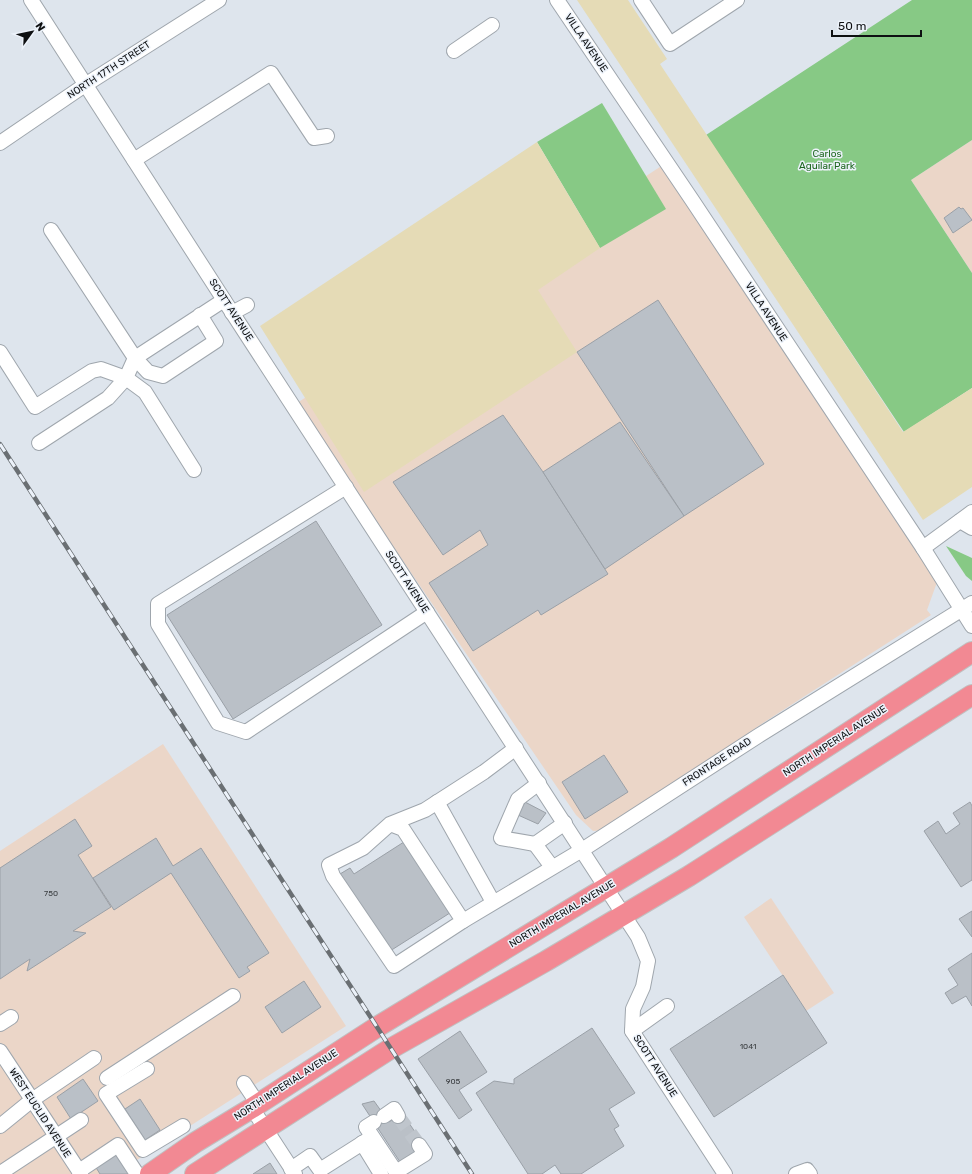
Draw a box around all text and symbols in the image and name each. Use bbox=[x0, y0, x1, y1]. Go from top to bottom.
street label: VILLA AVENUE bbox=[562, 11, 610, 75]
north arrow bbox=[12, 12, 52, 52]
scale bar bbox=[832, 12, 921, 38]
text: 50 m bbox=[838, 19, 866, 33]
text: N bbox=[32, 20, 48, 34]
street label: NORTH 17TH STREET bbox=[65, 39, 153, 101]
park label: Carlos Aguilar Park bbox=[799, 148, 856, 172]
street label: SCOTT AVENUE bbox=[206, 277, 256, 343]
street label: VILLA AVENUE bbox=[742, 280, 790, 344]
street label: SCOTT AVENUE bbox=[382, 549, 432, 615]
street label: NORTH IMPERIAL AVENUE bbox=[781, 703, 889, 779]
street label: FRONTAGE ROAD bbox=[680, 735, 754, 789]
street label: NORTH IMPERIAL AVENUE bbox=[507, 878, 617, 950]
house number: 750 bbox=[44, 889, 58, 898]
street label: SCOTT AVENUE bbox=[630, 1033, 680, 1099]
house number: 1041 bbox=[740, 1042, 756, 1051]
street label: NORTH IMPERIAL AVENUE bbox=[232, 1047, 340, 1123]
street label: WEST EUCLID AVENUE bbox=[7, 1066, 73, 1160]
house number: 905 bbox=[446, 1077, 461, 1086]

